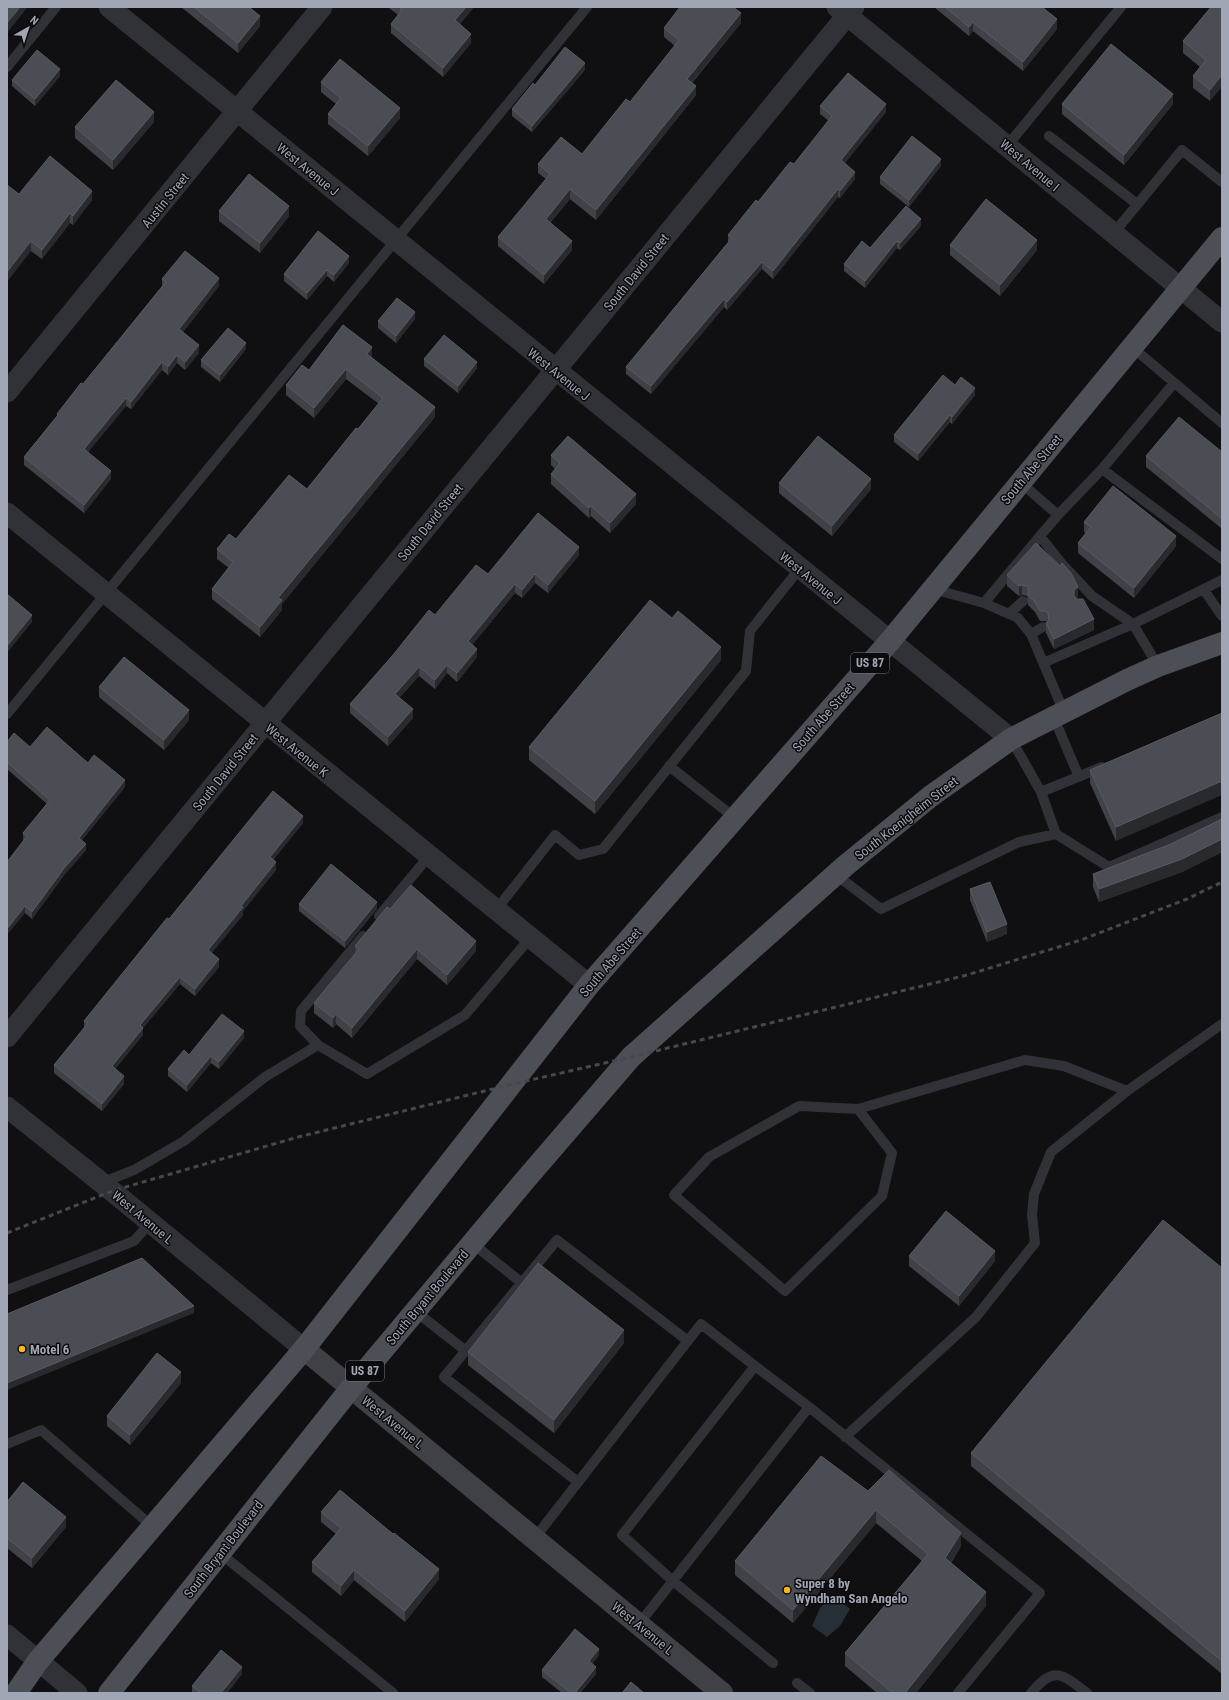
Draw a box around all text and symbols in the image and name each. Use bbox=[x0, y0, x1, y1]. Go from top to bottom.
north arrow bbox=[8, 8, 48, 48]
text: N bbox=[27, 13, 41, 28]
street label: West Avenue I bbox=[997, 136, 1062, 194]
street label: West Avenue J bbox=[274, 140, 342, 199]
street label: Austin Street bbox=[139, 170, 192, 231]
street label: South David Street bbox=[601, 231, 672, 314]
street label: West Avenue J bbox=[525, 345, 593, 404]
street label: South Abe Street bbox=[998, 431, 1065, 507]
street label: South David Street bbox=[395, 481, 466, 564]
street label: West Avenue J bbox=[777, 549, 845, 608]
road number: US 87 bbox=[851, 653, 889, 673]
street label: South Abe Street bbox=[789, 680, 857, 755]
street label: West Avenue K bbox=[262, 721, 332, 781]
street label: South David Street bbox=[190, 731, 261, 814]
street label: South Koenigheim Street bbox=[852, 773, 961, 863]
street label: South Abe Street bbox=[576, 925, 644, 1000]
street label: West Avenue L bbox=[109, 1187, 176, 1247]
street label: South Bryant Boulevard bbox=[383, 1247, 471, 1348]
place label: Motel 6 bbox=[30, 1342, 70, 1357]
marker: Motel 6 bbox=[17, 1344, 27, 1354]
road number: US 87 bbox=[346, 1361, 384, 1381]
street label: West Avenue L bbox=[359, 1393, 427, 1452]
street label: South Bryant Boulevard bbox=[181, 1498, 266, 1601]
place label: Super 8 by Wyndham San Angelo bbox=[795, 1576, 908, 1606]
marker: Super 8 by Wyndham San Angelo bbox=[782, 1585, 792, 1595]
street label: West Avenue L bbox=[609, 1599, 677, 1658]

